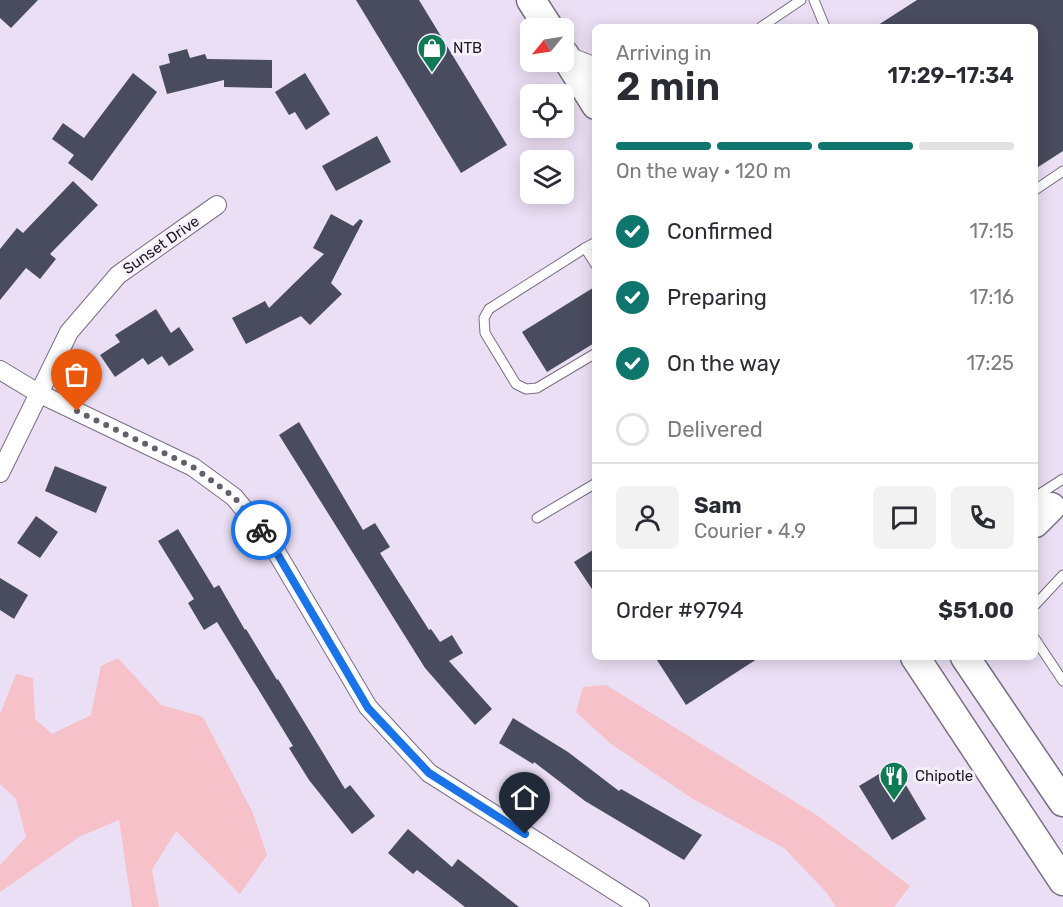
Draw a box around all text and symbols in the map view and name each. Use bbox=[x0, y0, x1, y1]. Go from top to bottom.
north arrow bbox=[520, 18, 574, 72]
map controls bbox=[520, 18, 574, 204]
shop icon: NTB bbox=[416, 32, 448, 74]
place label: NTB bbox=[453, 39, 482, 57]
text: Arriving in bbox=[616, 41, 711, 65]
text: 17:29–17:34 bbox=[888, 62, 1014, 89]
text: 2 min bbox=[616, 64, 720, 110]
button: locate bbox=[520, 84, 574, 138]
button: layers bbox=[520, 150, 574, 204]
text: On the way · 120 m bbox=[616, 159, 791, 183]
street label: Sunset Drive bbox=[119, 212, 203, 278]
icon: check bbox=[616, 215, 649, 248]
text: Confirmed bbox=[667, 218, 773, 245]
text: 17:15 bbox=[970, 219, 1014, 243]
icon: check bbox=[616, 281, 649, 314]
text: Preparing bbox=[667, 284, 767, 311]
text: 17:16 bbox=[969, 285, 1014, 309]
icon: check bbox=[616, 347, 649, 380]
pin bbox=[51, 349, 102, 411]
text: On the way bbox=[667, 350, 781, 377]
text: 17:25 bbox=[966, 351, 1014, 375]
icon: bag bbox=[60, 358, 93, 391]
text: Delivered bbox=[667, 416, 763, 443]
button: person bbox=[616, 486, 679, 549]
button: chat bbox=[873, 486, 936, 549]
button: phone bbox=[951, 486, 1014, 549]
text: Sam bbox=[694, 492, 742, 519]
courier bbox=[231, 500, 291, 560]
icon: bike bbox=[245, 514, 278, 547]
text: Courier · 4.9 bbox=[694, 519, 806, 543]
text: Order #9794 bbox=[616, 597, 744, 624]
text: $51.00 bbox=[938, 597, 1014, 624]
restaurant icon: Chipotle bbox=[878, 760, 910, 802]
place label: Chipotle bbox=[915, 767, 973, 785]
pin bbox=[499, 772, 550, 834]
icon: home bbox=[508, 781, 541, 814]

